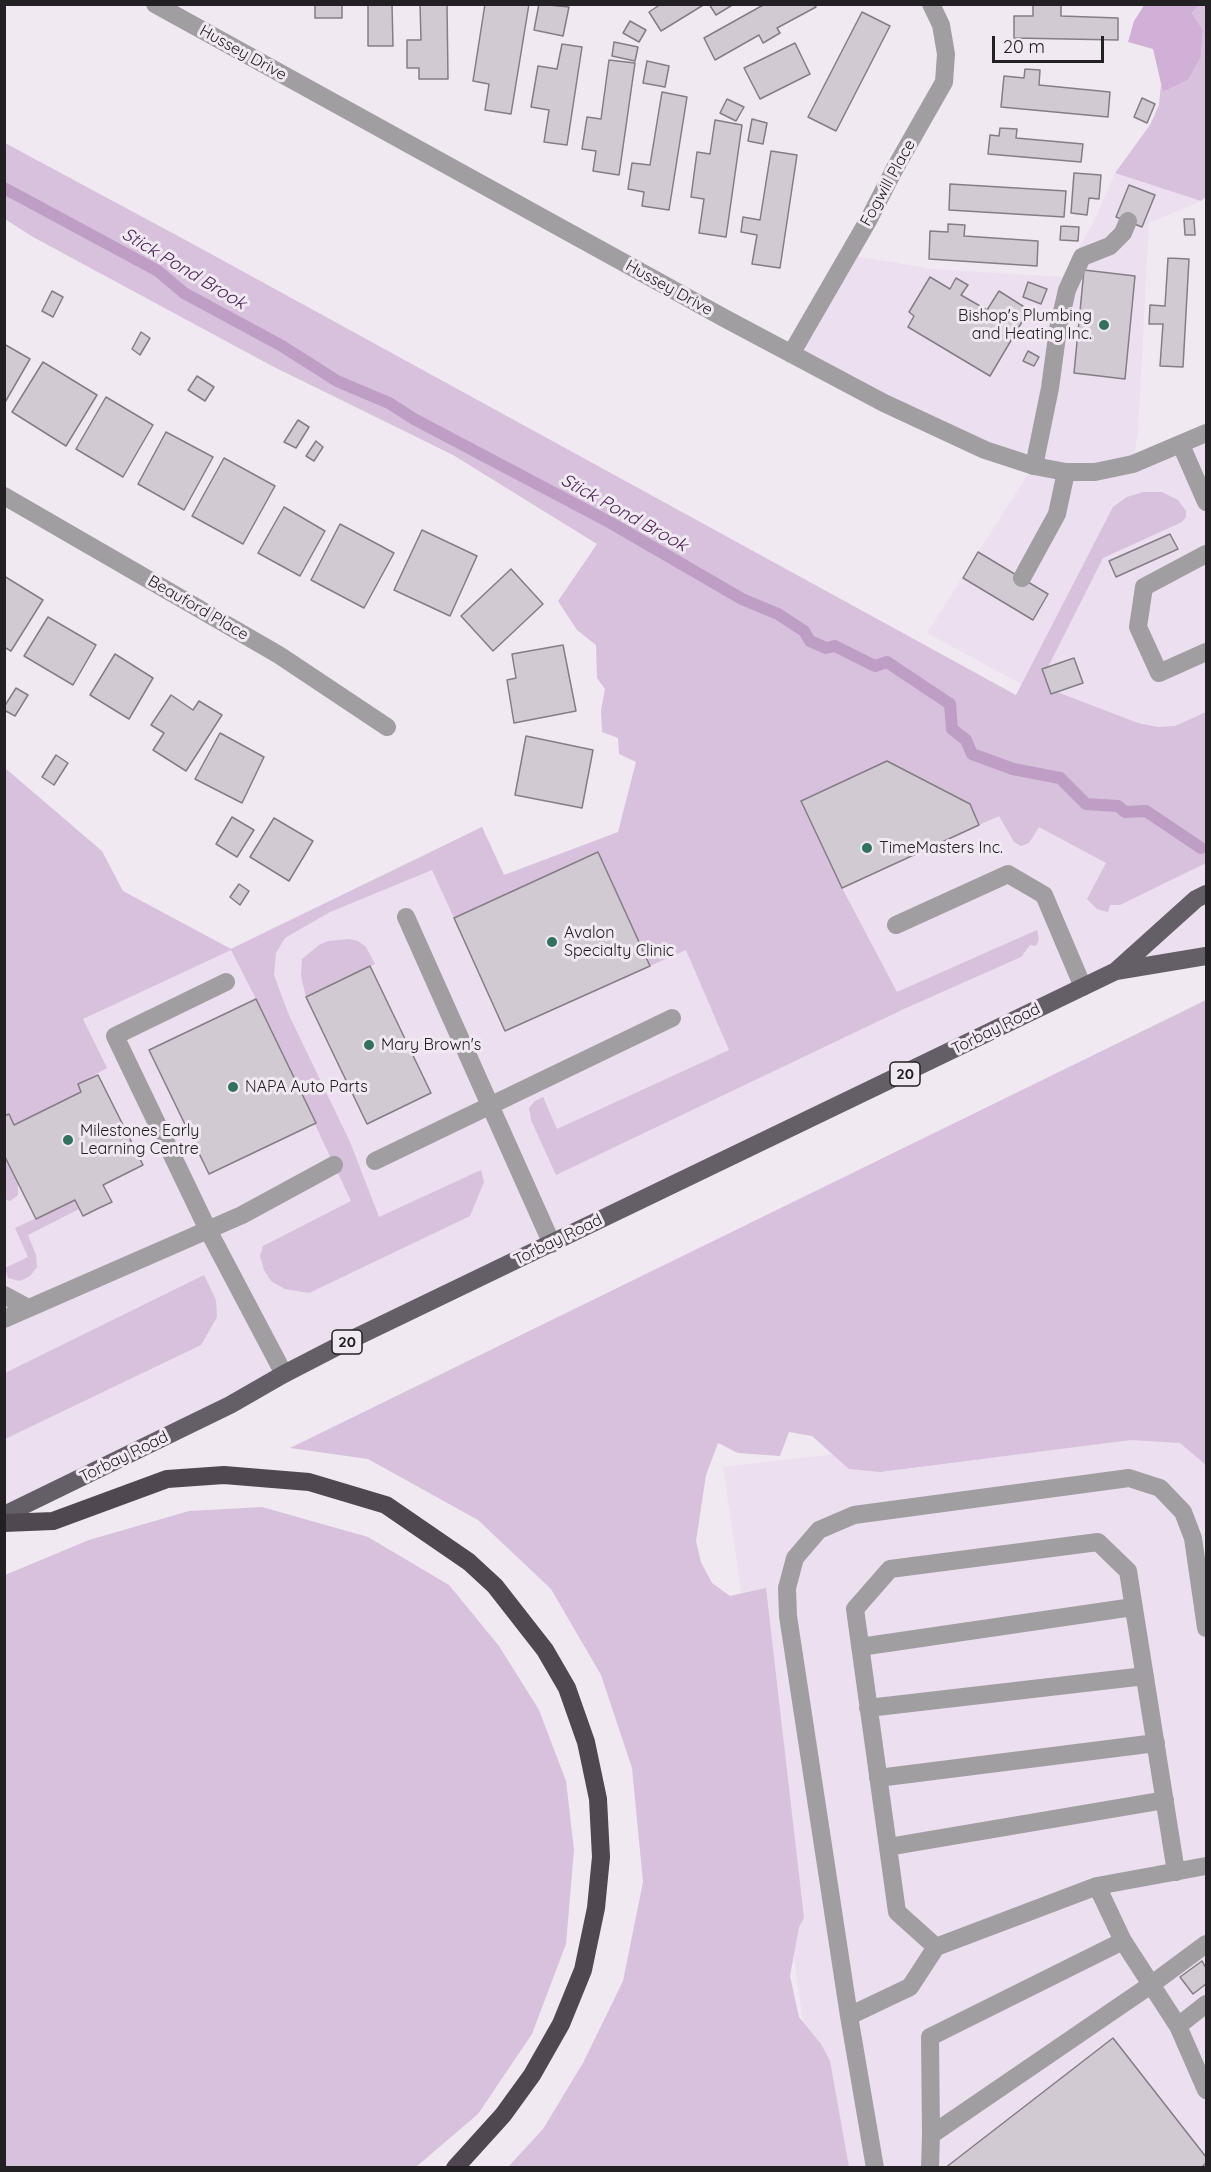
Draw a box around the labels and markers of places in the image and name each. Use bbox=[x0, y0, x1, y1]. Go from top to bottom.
place label: Bishop's Plumbing and Heating Inc. bbox=[958, 306, 1092, 344]
marker: Bishop's Plumbing and Heating Inc. bbox=[1097, 318, 1111, 332]
place label: TimeMasters Inc. bbox=[879, 838, 1003, 858]
marker: TimeMasters Inc. bbox=[860, 841, 874, 855]
place label: Avalon Specialty Clinic bbox=[564, 923, 674, 961]
marker: Avalon Specialty Clinic bbox=[545, 935, 559, 949]
place label: Mary Brown's bbox=[381, 1035, 481, 1055]
marker: Mary Brown's bbox=[362, 1038, 376, 1052]
place label: NAPA Auto Parts bbox=[245, 1077, 368, 1097]
marker: NAPA Auto Parts bbox=[226, 1080, 240, 1094]
place label: Milestones Early Learning Centre bbox=[80, 1121, 199, 1159]
marker: Milestones Early Learning Centre bbox=[61, 1133, 75, 1147]

